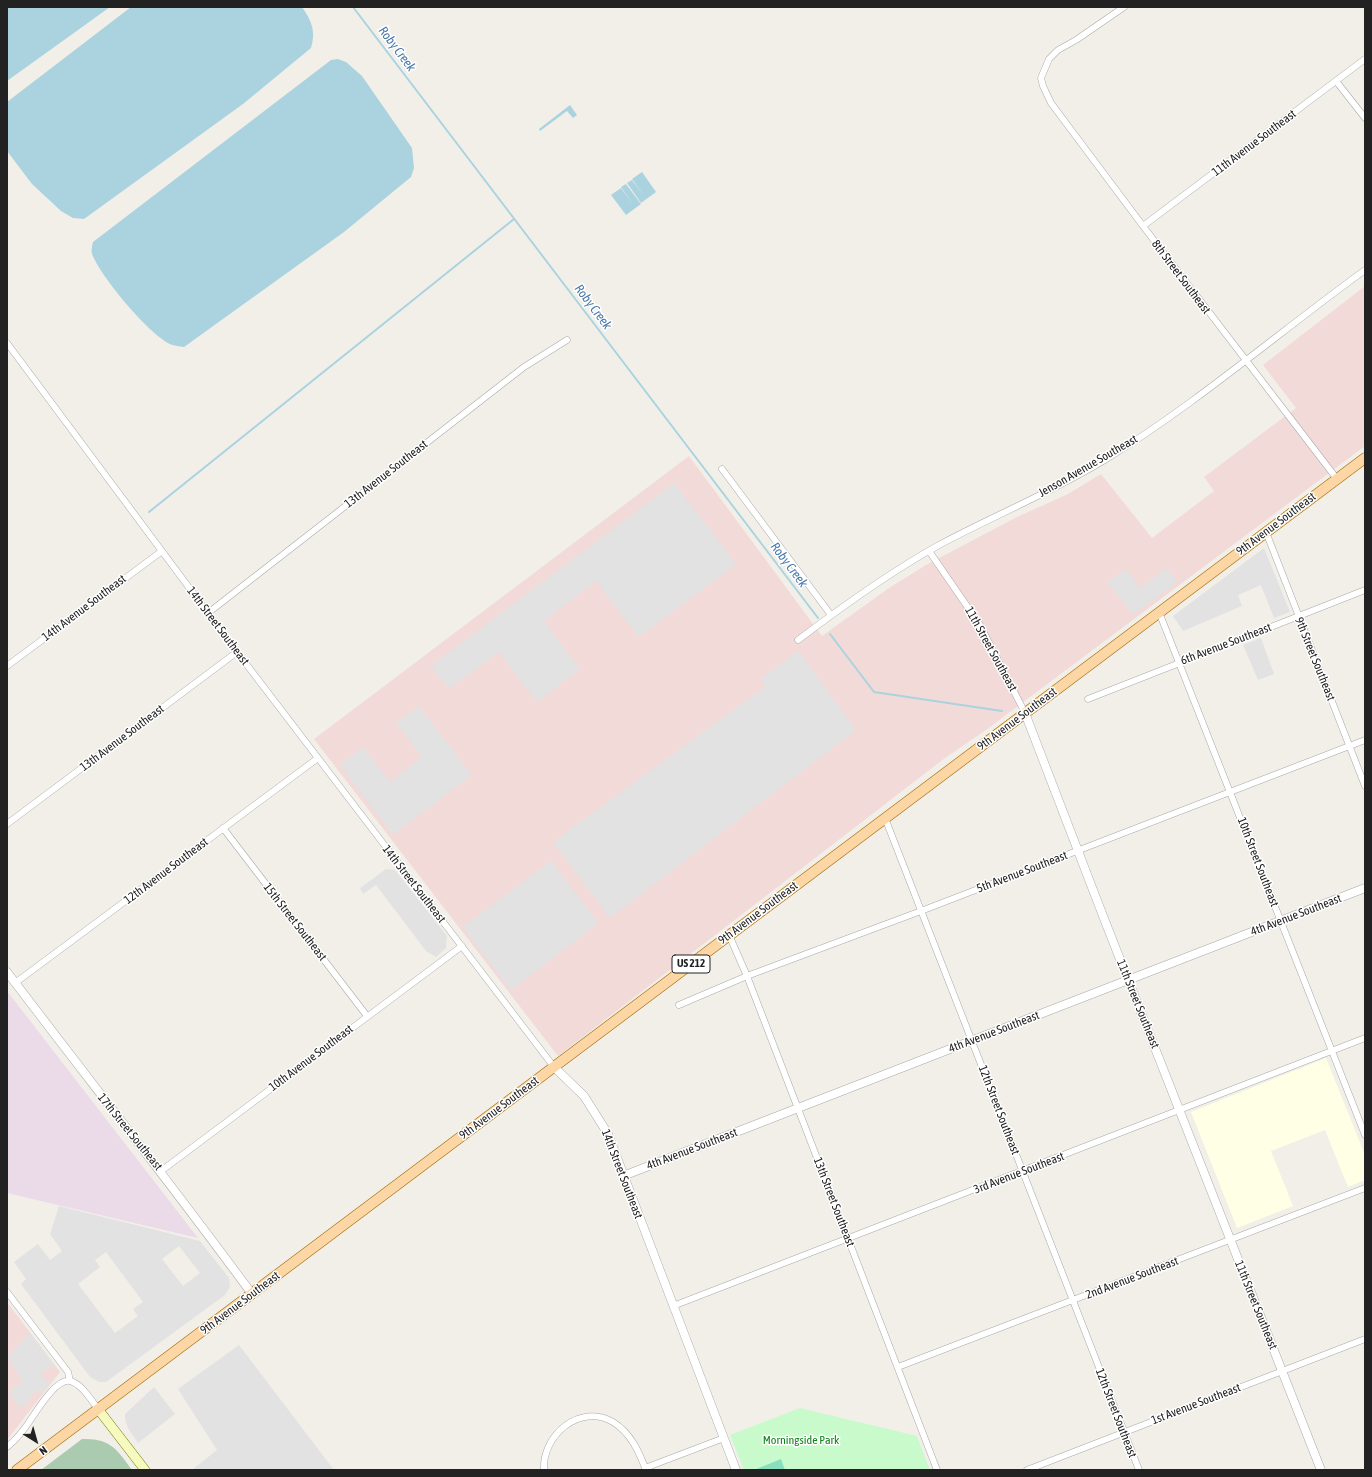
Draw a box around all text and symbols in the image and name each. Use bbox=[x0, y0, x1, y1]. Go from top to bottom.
water label: Roby Creek bbox=[375, 23, 419, 75]
street label: 11th Avenue Southeast bbox=[1209, 107, 1299, 179]
street label: 8th Street Southeast bbox=[1148, 237, 1214, 317]
water label: Roby Creek bbox=[571, 281, 615, 333]
street label: Jenson Avenue Southeast bbox=[1036, 432, 1140, 500]
street label: 13th Avenue Southeast bbox=[342, 437, 430, 511]
street label: 9th Avenue Southeast bbox=[1233, 489, 1319, 559]
water label: Roby Creek bbox=[767, 539, 811, 591]
street label: 14th Avenue Southeast bbox=[39, 572, 129, 644]
street label: 14th Street Southeast bbox=[184, 584, 252, 668]
street label: 11th Street Southeast bbox=[962, 604, 1020, 694]
street label: 9th Street Southeast bbox=[1292, 615, 1338, 703]
street label: 6th Avenue Southeast bbox=[1179, 620, 1273, 668]
street label: 9th Avenue Southeast bbox=[974, 684, 1060, 754]
street label: 13th Avenue Southeast bbox=[77, 702, 167, 774]
street label: 10th Street Southeast bbox=[1234, 815, 1282, 909]
street label: 12th Avenue Southeast bbox=[121, 835, 211, 907]
street label: 14th Street Southeast bbox=[379, 842, 449, 926]
street label: 5th Avenue Southeast bbox=[975, 848, 1069, 896]
street label: 9th Avenue Southeast bbox=[715, 878, 801, 948]
street label: 15th Street Southeast bbox=[260, 880, 330, 964]
street label: 4th Avenue Southeast bbox=[1249, 891, 1343, 939]
road number: US 212 bbox=[672, 955, 710, 973]
street label: 11th Street Southeast bbox=[1114, 957, 1162, 1051]
street label: 4th Avenue Southeast bbox=[947, 1008, 1041, 1056]
street label: 10th Avenue Southeast bbox=[266, 1022, 356, 1094]
street label: 12th Street Southeast bbox=[975, 1063, 1023, 1157]
street label: 9th Avenue Southeast bbox=[456, 1073, 542, 1143]
street label: 17th Street Southeast bbox=[95, 1091, 165, 1173]
street label: 4th Avenue Southeast bbox=[645, 1125, 739, 1173]
street label: 14th Street Southeast bbox=[598, 1127, 646, 1221]
street label: 3rd Avenue Southeast bbox=[972, 1149, 1066, 1197]
street label: 13th Street Southeast bbox=[810, 1155, 858, 1249]
street label: 2nd Avenue Southeast bbox=[1084, 1254, 1180, 1302]
street label: 11th Street Southeast bbox=[1232, 1258, 1280, 1352]
street label: 9th Avenue Southeast bbox=[197, 1268, 283, 1338]
street label: 12th Street Southeast bbox=[1092, 1366, 1140, 1460]
street label: 1st Avenue Southeast bbox=[1149, 1380, 1243, 1428]
north arrow bbox=[16, 1421, 56, 1461]
park label: Morningside Park bbox=[763, 1433, 839, 1447]
text: N bbox=[37, 1444, 49, 1457]

